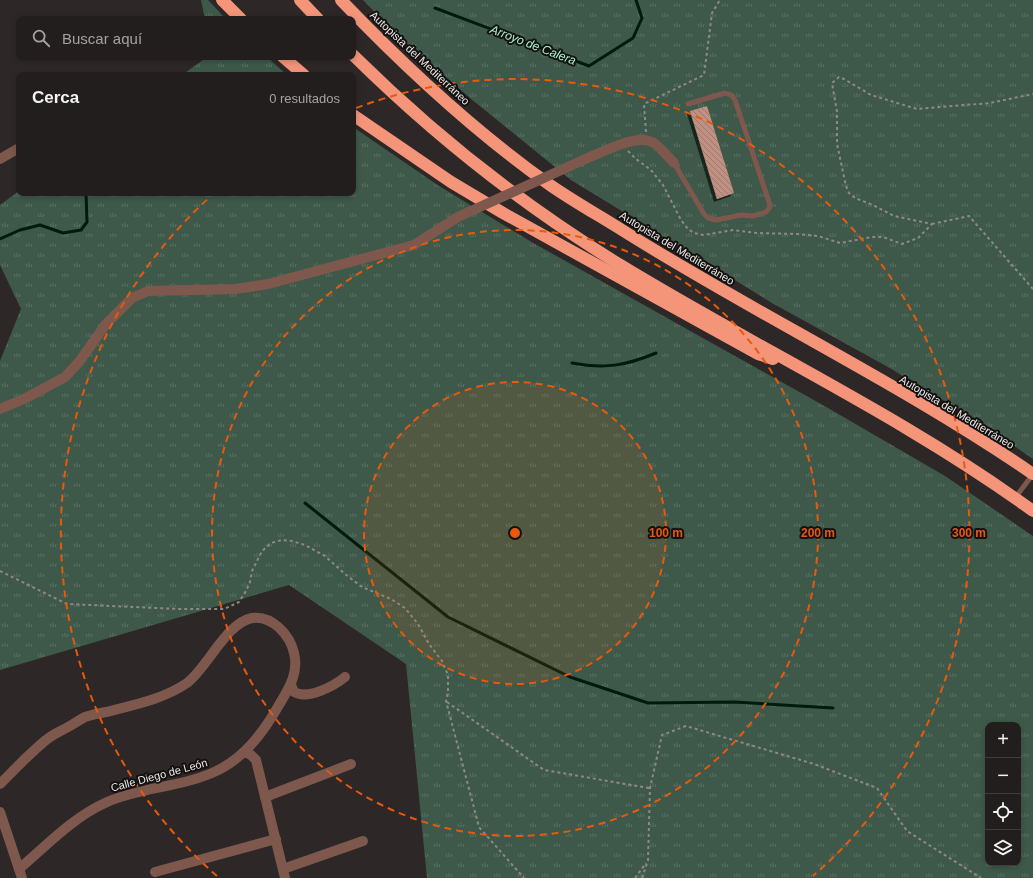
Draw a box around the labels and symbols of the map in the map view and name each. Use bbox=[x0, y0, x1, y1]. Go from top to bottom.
street label: Autopista del Mediterráneo bbox=[368, 9, 472, 107]
water label: Arroyo de Calera bbox=[487, 22, 578, 68]
street label: Autopista del Mediterráneo bbox=[618, 209, 736, 287]
street label: Autopista del Mediterráneo bbox=[898, 373, 1016, 451]
centre of rings bbox=[508, 526, 522, 540]
text: 100 m bbox=[649, 526, 683, 540]
text: 200 m bbox=[801, 526, 835, 540]
text: 300 m bbox=[952, 526, 986, 540]
street label: Calle Diego de León bbox=[109, 756, 209, 794]

